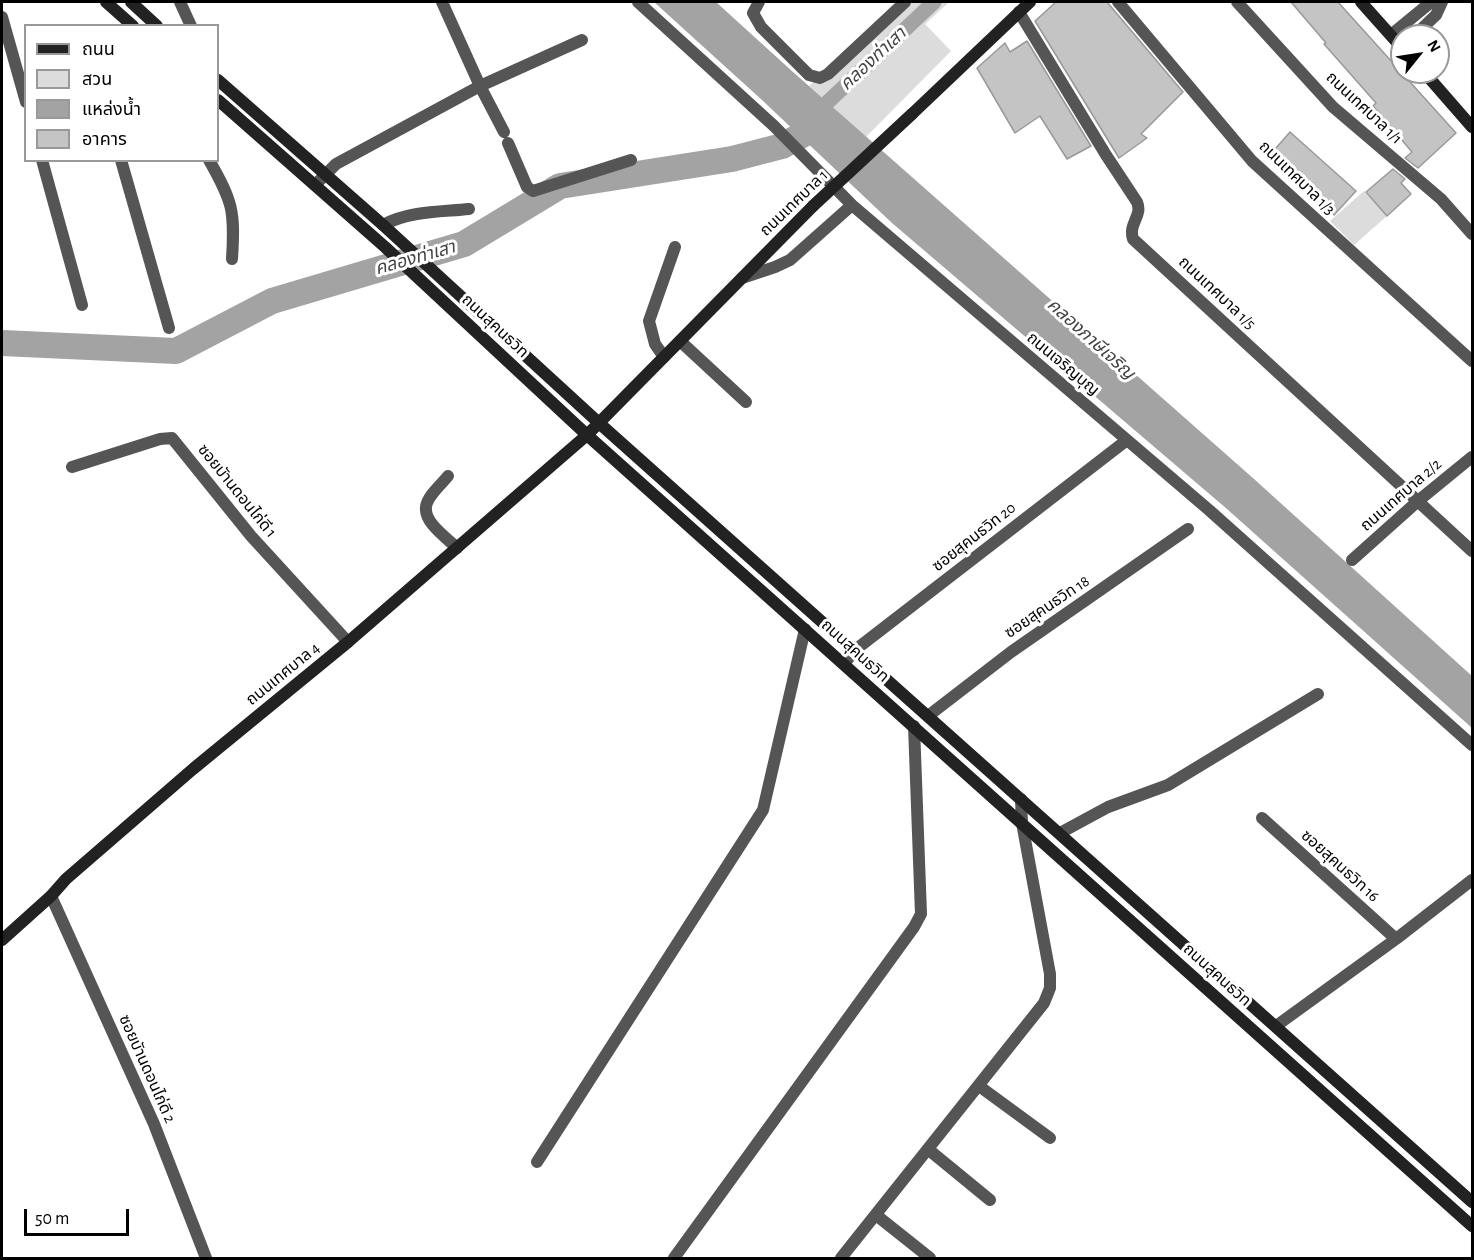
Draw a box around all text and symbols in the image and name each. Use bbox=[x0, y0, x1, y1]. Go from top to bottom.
water label: คลองท่าเสา bbox=[836, 23, 910, 95]
legend bbox=[24, 24, 219, 162]
north arrow bbox=[1390, 24, 1450, 84]
text: N bbox=[1424, 37, 1444, 55]
text: ถนน bbox=[82, 41, 115, 59]
street label: ถนนเทศบาล 1/1 bbox=[1322, 68, 1406, 148]
text: สวน bbox=[82, 71, 112, 89]
text: แหล่งน้ำ bbox=[82, 101, 141, 119]
text: อาคาร bbox=[82, 131, 127, 149]
street label: ถนนเทศบาล 1/3 bbox=[1255, 137, 1339, 219]
street label: ถนนเทศบาล 1 bbox=[756, 166, 832, 240]
water label: คลองท่าเสา bbox=[372, 236, 458, 280]
street label: ถนนเทศบาล 1/5 bbox=[1174, 252, 1260, 334]
street label: ถนนสุคนธวิท bbox=[458, 290, 532, 362]
water label: คลองภาษีเจริญ bbox=[1043, 294, 1139, 384]
street label: ถนนเจริญบุญ bbox=[1023, 328, 1103, 400]
street label: ซอยบัานดอนไก่ดี 1 bbox=[193, 440, 281, 542]
street label: ถนนเทศบาล 2/2 bbox=[1357, 455, 1445, 535]
street label: ซอยสุคนธวิท 20 bbox=[928, 498, 1020, 576]
street label: ซอยสุคนธวิท 18 bbox=[1001, 572, 1093, 642]
street label: ถนนสุคนธวิท bbox=[817, 616, 893, 686]
street label: ถนนเทศบาล 4 bbox=[242, 638, 324, 710]
street label: ซอยสุคนธวิท 16 bbox=[1297, 826, 1383, 906]
street label: ถนนสุคนธวิท bbox=[1179, 940, 1255, 1010]
street label: ซอยบัานดอนไก่ดี 2 bbox=[115, 1012, 179, 1126]
scale bar bbox=[27, 1197, 132, 1235]
text: 50 m bbox=[35, 1210, 69, 1228]

